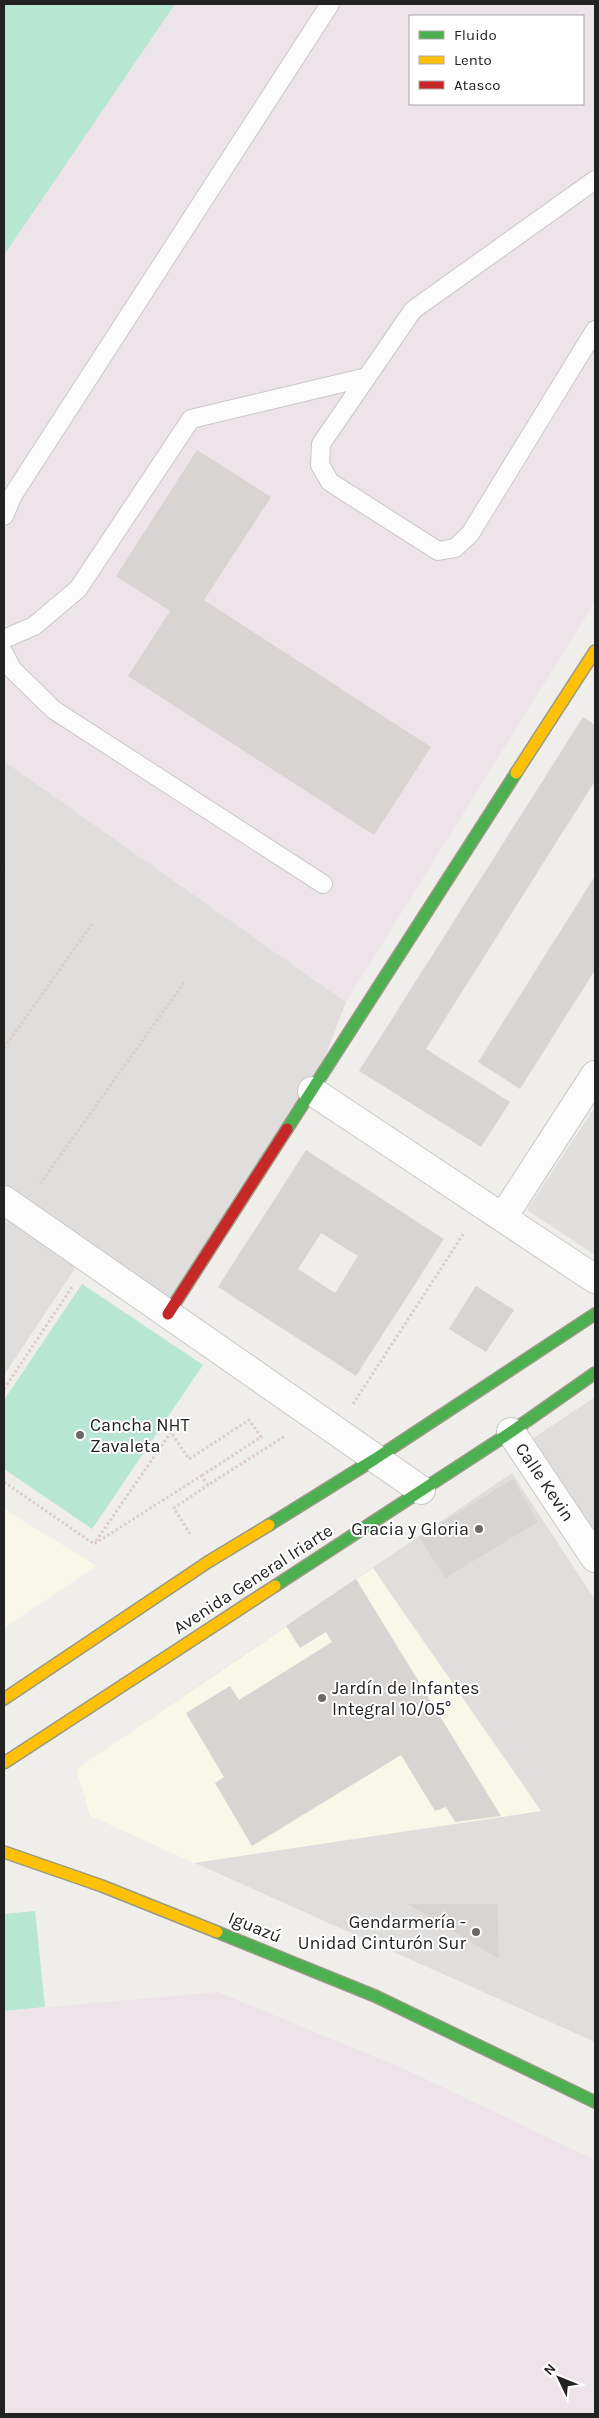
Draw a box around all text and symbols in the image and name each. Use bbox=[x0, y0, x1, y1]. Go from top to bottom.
legend bbox=[409, 15, 584, 105]
text: Fluido bbox=[454, 26, 497, 44]
text: Lento bbox=[454, 51, 492, 69]
text: Atasco bbox=[454, 76, 500, 94]
place label: Cancha NHT Zavaleta bbox=[90, 1414, 190, 1457]
marker: Cancha NHT Zavaleta bbox=[74, 1429, 86, 1441]
street label: Calle Kevin bbox=[511, 1439, 579, 1525]
place label: Gracia y Gloria bbox=[351, 1518, 469, 1540]
street label: Avenida General Iriarte bbox=[169, 1519, 337, 1639]
marker: Gracia y Gloria bbox=[473, 1523, 485, 1535]
place label: Jardín de Infantes Integral 10/05° bbox=[332, 1677, 479, 1720]
marker: Jardín de Infantes Integral 10/05° bbox=[316, 1692, 328, 1704]
street label: Iguazú bbox=[225, 1906, 285, 1948]
place label: Gendarmería - Unidad Cinturón Sur bbox=[298, 1911, 466, 1954]
marker: Gendarmería - Unidad Cinturón Sur bbox=[470, 1926, 482, 1938]
north arrow bbox=[534, 2353, 584, 2403]
text: N bbox=[540, 2360, 560, 2379]

